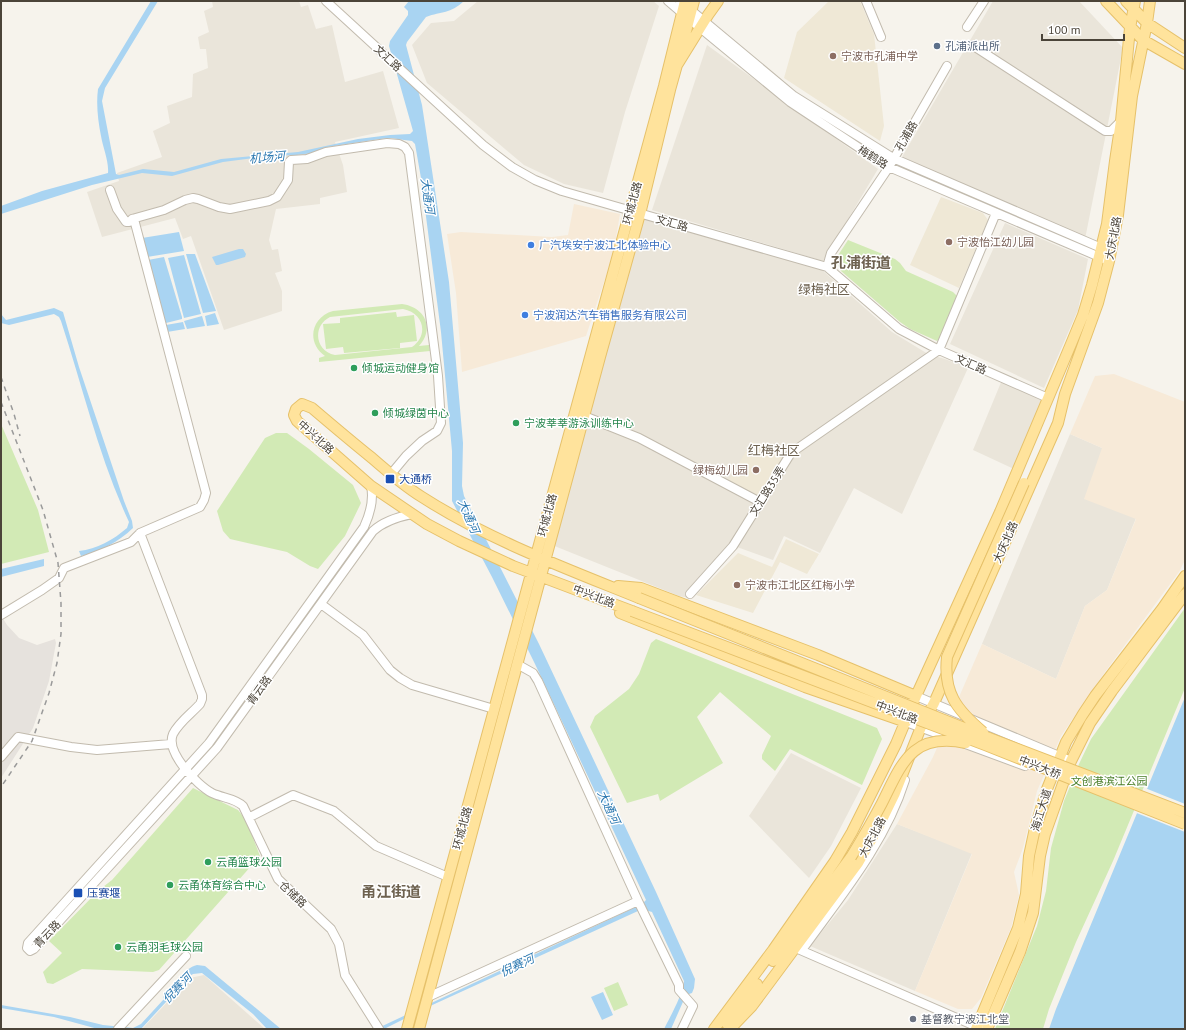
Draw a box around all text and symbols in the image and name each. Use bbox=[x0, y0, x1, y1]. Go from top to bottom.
scale bar bbox=[1042, 16, 1124, 42]
text: 100 m bbox=[1048, 22, 1081, 37]
place label: 孔浦派出所 bbox=[945, 39, 1000, 53]
marker: 孔浦派出所 bbox=[932, 41, 942, 51]
street label: 文汇路 bbox=[371, 42, 405, 74]
place label: 宁波市孔浦中学 bbox=[841, 49, 918, 63]
marker: 宁波市孔浦中学 bbox=[828, 51, 838, 61]
street label: 孔浦路 bbox=[892, 118, 920, 154]
street label: 梅鹤路 bbox=[855, 142, 891, 172]
water label: 机场河 bbox=[248, 148, 288, 166]
water label: 大通河 bbox=[418, 177, 438, 217]
street label: 环城北路 bbox=[620, 180, 644, 226]
street label: 文汇路 bbox=[654, 212, 690, 234]
street label: 大庆北路 bbox=[1102, 215, 1124, 261]
place label: 宁波怡江幼儿园 bbox=[957, 235, 1034, 249]
marker: 宁波怡江幼儿园 bbox=[944, 237, 954, 247]
place label: 广汽埃安宁波江北体验中心 bbox=[539, 238, 671, 252]
marker: 广汽埃安宁波江北体验中心 bbox=[526, 240, 536, 250]
district label: 孔浦街道 bbox=[831, 253, 891, 272]
district label: 绿梅社区 bbox=[798, 281, 850, 298]
place label: 宁波润达汽车销售服务有限公司 bbox=[533, 308, 687, 322]
marker: 宁波润达汽车销售服务有限公司 bbox=[520, 310, 530, 320]
street label: 文汇路 bbox=[953, 351, 989, 377]
place label: 倾城运动健身馆 bbox=[361, 361, 439, 375]
marker: 倾城运动健身馆 bbox=[349, 363, 359, 373]
place label: 倾城绿茵中心 bbox=[382, 406, 449, 420]
marker: 倾城绿茵中心 bbox=[370, 408, 380, 418]
place label: 宁波莘莘游泳训练中心 bbox=[524, 416, 634, 430]
street label: 中兴北路 bbox=[295, 417, 337, 457]
marker: 宁波莘莘游泳训练中心 bbox=[511, 418, 521, 428]
district label: 红梅社区 bbox=[748, 442, 800, 459]
place label: 绿梅幼儿园 bbox=[693, 463, 748, 477]
street label: 文汇路35弄 bbox=[746, 464, 788, 518]
marker: 绿梅幼儿园 bbox=[751, 465, 761, 475]
place label: 大通桥 bbox=[399, 472, 432, 486]
marker: 大通桥 bbox=[384, 473, 396, 485]
street label: 环城北路 bbox=[535, 492, 559, 538]
water label: 大通河 bbox=[455, 496, 484, 537]
street label: 大庆北路 bbox=[990, 519, 1020, 565]
place label: 宁波市江北区红梅小学 bbox=[745, 578, 855, 592]
marker: 宁波市江北区红梅小学 bbox=[732, 580, 742, 590]
street label: 中兴北路 bbox=[571, 582, 617, 610]
street label: 青云路 bbox=[244, 673, 274, 707]
street label: 中兴北路 bbox=[874, 698, 920, 726]
street label: 中兴大桥 bbox=[1017, 752, 1063, 782]
park label: 文创港滨江公园 bbox=[1071, 774, 1148, 788]
street label: 海江大道 bbox=[1028, 787, 1054, 833]
water label: 大通河 bbox=[595, 788, 624, 828]
street label: 环城北路 bbox=[450, 805, 474, 851]
street label: 大庆北路 bbox=[855, 814, 889, 860]
place label: 云甬篮球公园 bbox=[216, 855, 282, 869]
marker: 云甬篮球公园 bbox=[203, 857, 213, 867]
place label: 云甬体育综合中心 bbox=[178, 878, 266, 892]
street label: 仓储路 bbox=[276, 878, 310, 910]
marker: 云甬体育综合中心 bbox=[165, 880, 175, 890]
district label: 甬江街道 bbox=[361, 882, 421, 901]
place label: 压赛堰 bbox=[87, 886, 120, 900]
marker: 压赛堰 bbox=[72, 887, 84, 899]
street label: 青云路 bbox=[31, 917, 63, 951]
place label: 云甬羽毛球公园 bbox=[126, 940, 203, 954]
marker: 云甬羽毛球公园 bbox=[113, 942, 123, 952]
water label: 倪赛河 bbox=[498, 950, 538, 979]
water label: 倪赛河 bbox=[159, 968, 196, 1006]
place label: 基督教宁波江北堂 bbox=[921, 1012, 1009, 1026]
marker: 基督教宁波江北堂 bbox=[908, 1014, 918, 1024]

